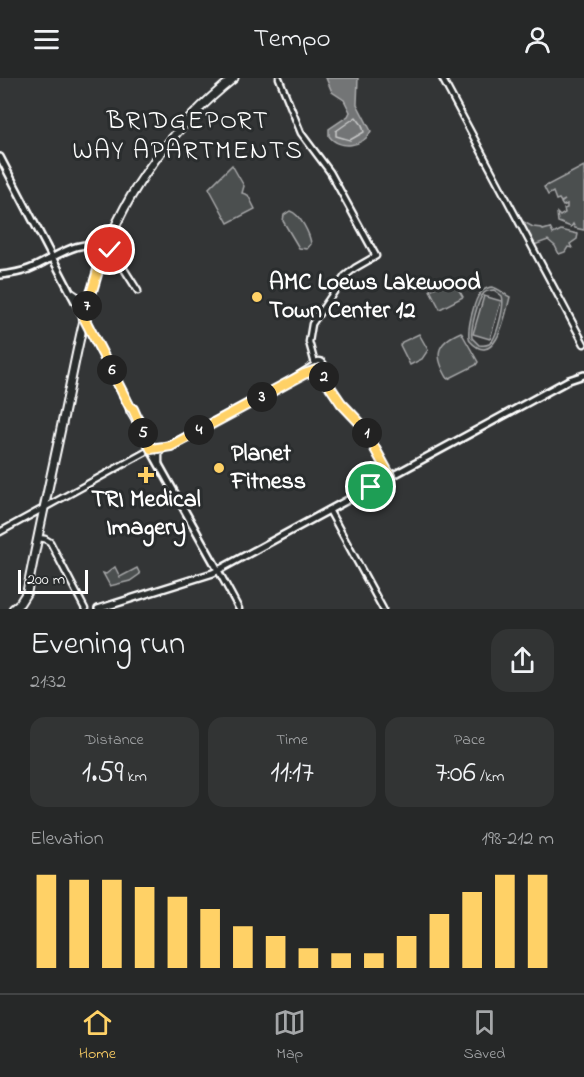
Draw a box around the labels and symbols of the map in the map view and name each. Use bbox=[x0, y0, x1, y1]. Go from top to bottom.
district label: BRIDGEPORT WAY APARTMENTS bbox=[72, 103, 304, 171]
pin bbox=[84, 224, 135, 275]
place label: AMC Loews Lakewood Town Center 12 bbox=[269, 266, 481, 329]
marker: AMC Loews Lakewood Town Center 12 bbox=[250, 290, 264, 304]
pin: 7 bbox=[72, 291, 102, 321]
pin: 6 bbox=[97, 355, 127, 385]
pin: 2 bbox=[309, 362, 339, 392]
pin: 3 bbox=[247, 382, 277, 412]
pin: 4 bbox=[184, 415, 214, 445]
pin: 5 bbox=[128, 418, 158, 448]
pin: 1 bbox=[352, 418, 382, 448]
place label: Planet Fitness bbox=[230, 437, 306, 500]
marker: Planet Fitness bbox=[212, 461, 226, 475]
pin bbox=[345, 461, 396, 512]
marker: TRI Medical Imagery bbox=[137, 466, 155, 484]
place label: TRI Medical Imagery bbox=[91, 483, 201, 547]
scale bar bbox=[18, 567, 88, 594]

